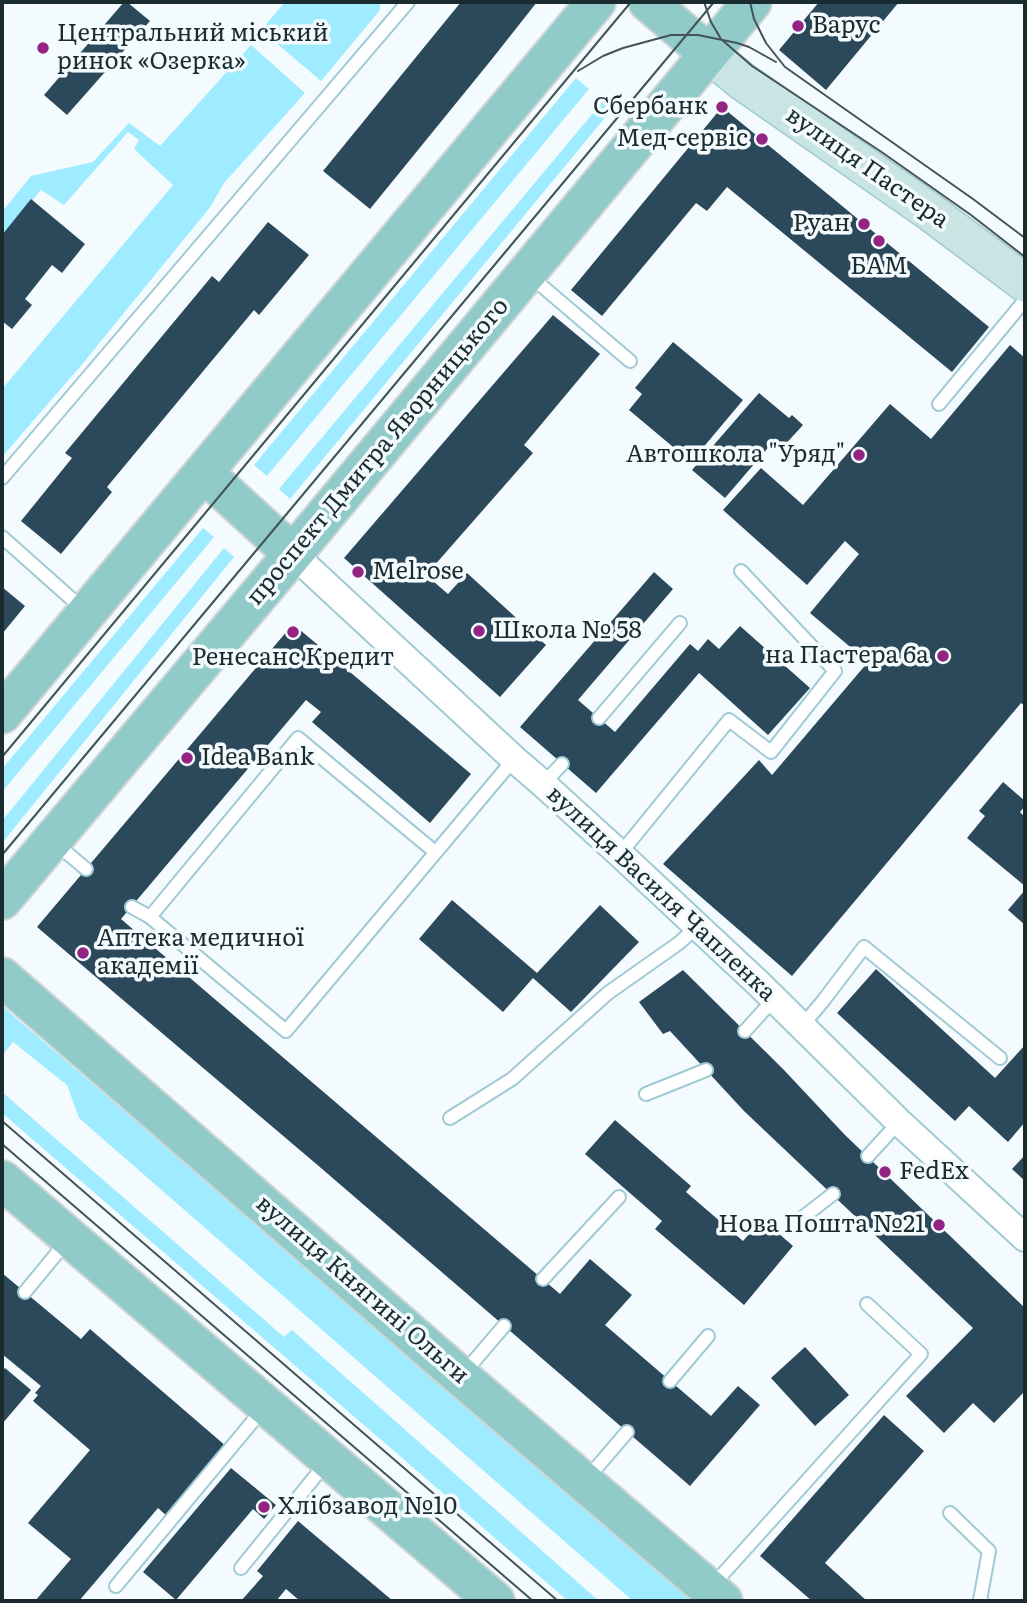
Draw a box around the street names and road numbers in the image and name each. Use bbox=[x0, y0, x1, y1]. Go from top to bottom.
street label: вулиця Пастера bbox=[780, 101, 954, 235]
street label: проспект Дмитра Яворницького bbox=[241, 292, 515, 612]
street label: вулиця Василя Чапленка bbox=[540, 780, 782, 1008]
street label: вулиця Княгині Ольги bbox=[250, 1190, 474, 1390]

